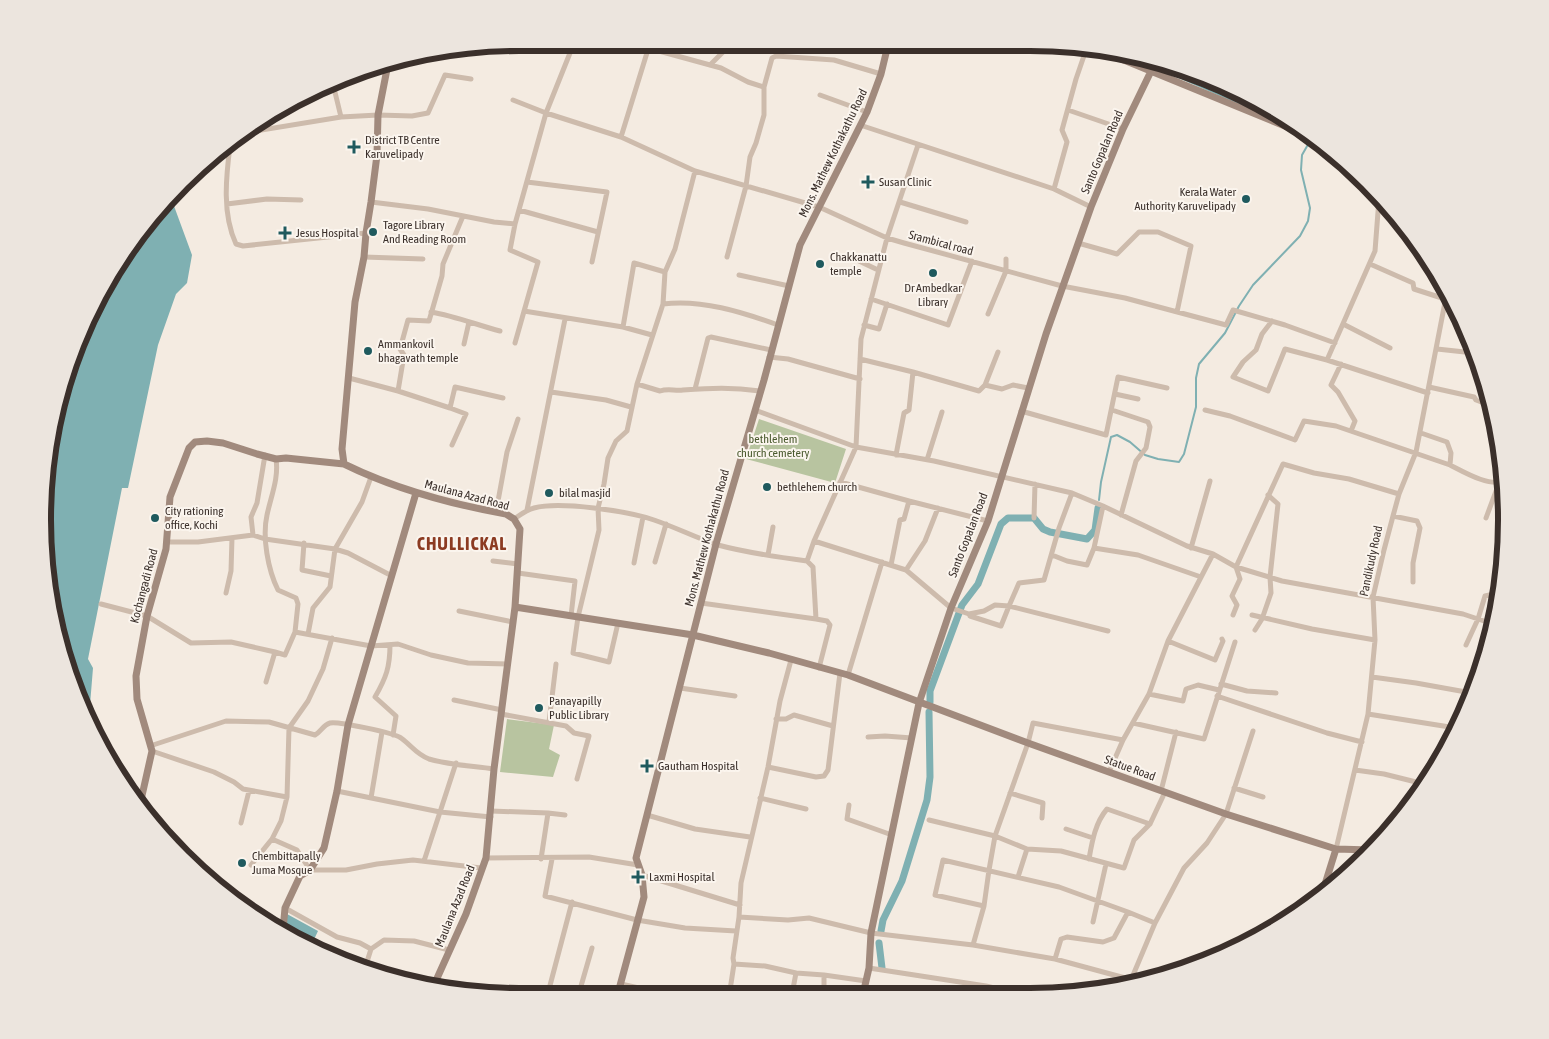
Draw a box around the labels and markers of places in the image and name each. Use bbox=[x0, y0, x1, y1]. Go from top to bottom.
place label: District TB Centre Karuvelipady bbox=[365, 133, 440, 161]
marker: District TB Centre Karuvelipady bbox=[347, 140, 361, 154]
marker: Susan Clinic bbox=[861, 175, 875, 189]
place label: Susan Clinic bbox=[879, 175, 932, 189]
place label: Kerala Water Authority Karuvelipady bbox=[1134, 185, 1236, 213]
marker: Kerala Water Authority Karuvelipady bbox=[1240, 193, 1252, 205]
place label: Tagore Library And Reading Room bbox=[383, 218, 466, 246]
marker: Jesus Hospital bbox=[278, 226, 292, 240]
place label: Jesus Hospital bbox=[296, 226, 360, 240]
marker: Tagore Library And Reading Room bbox=[367, 226, 379, 238]
place label: Chakkanattu temple bbox=[830, 250, 887, 278]
marker: Chakkanattu temple bbox=[814, 258, 826, 270]
marker: Dr Ambedkar Library bbox=[927, 267, 939, 279]
place label: Dr Ambedkar Library bbox=[904, 281, 962, 309]
place label: Ammankovil bhagavath temple bbox=[378, 337, 459, 365]
marker: Ammankovil bhagavath temple bbox=[362, 345, 374, 357]
place label: bethlehem church bbox=[777, 480, 857, 494]
marker: bethlehem church bbox=[761, 481, 773, 493]
place label: bilal masjid bbox=[559, 486, 611, 500]
marker: bilal masjid bbox=[543, 487, 555, 499]
place label: City rationing office, Kochi bbox=[165, 504, 224, 532]
marker: City rationing office, Kochi bbox=[149, 512, 161, 524]
place label: Panayapilly Public Library bbox=[549, 694, 609, 722]
marker: Panayapilly Public Library bbox=[533, 702, 545, 714]
marker: Gautham Hospital bbox=[640, 759, 654, 773]
place label: Gautham Hospital bbox=[658, 759, 739, 773]
place label: Chembittapally Juma Mosque bbox=[252, 849, 321, 877]
marker: Chembittapally Juma Mosque bbox=[236, 857, 248, 869]
marker: Laxmi Hospital bbox=[631, 870, 645, 884]
place label: Laxmi Hospital bbox=[649, 870, 715, 884]

